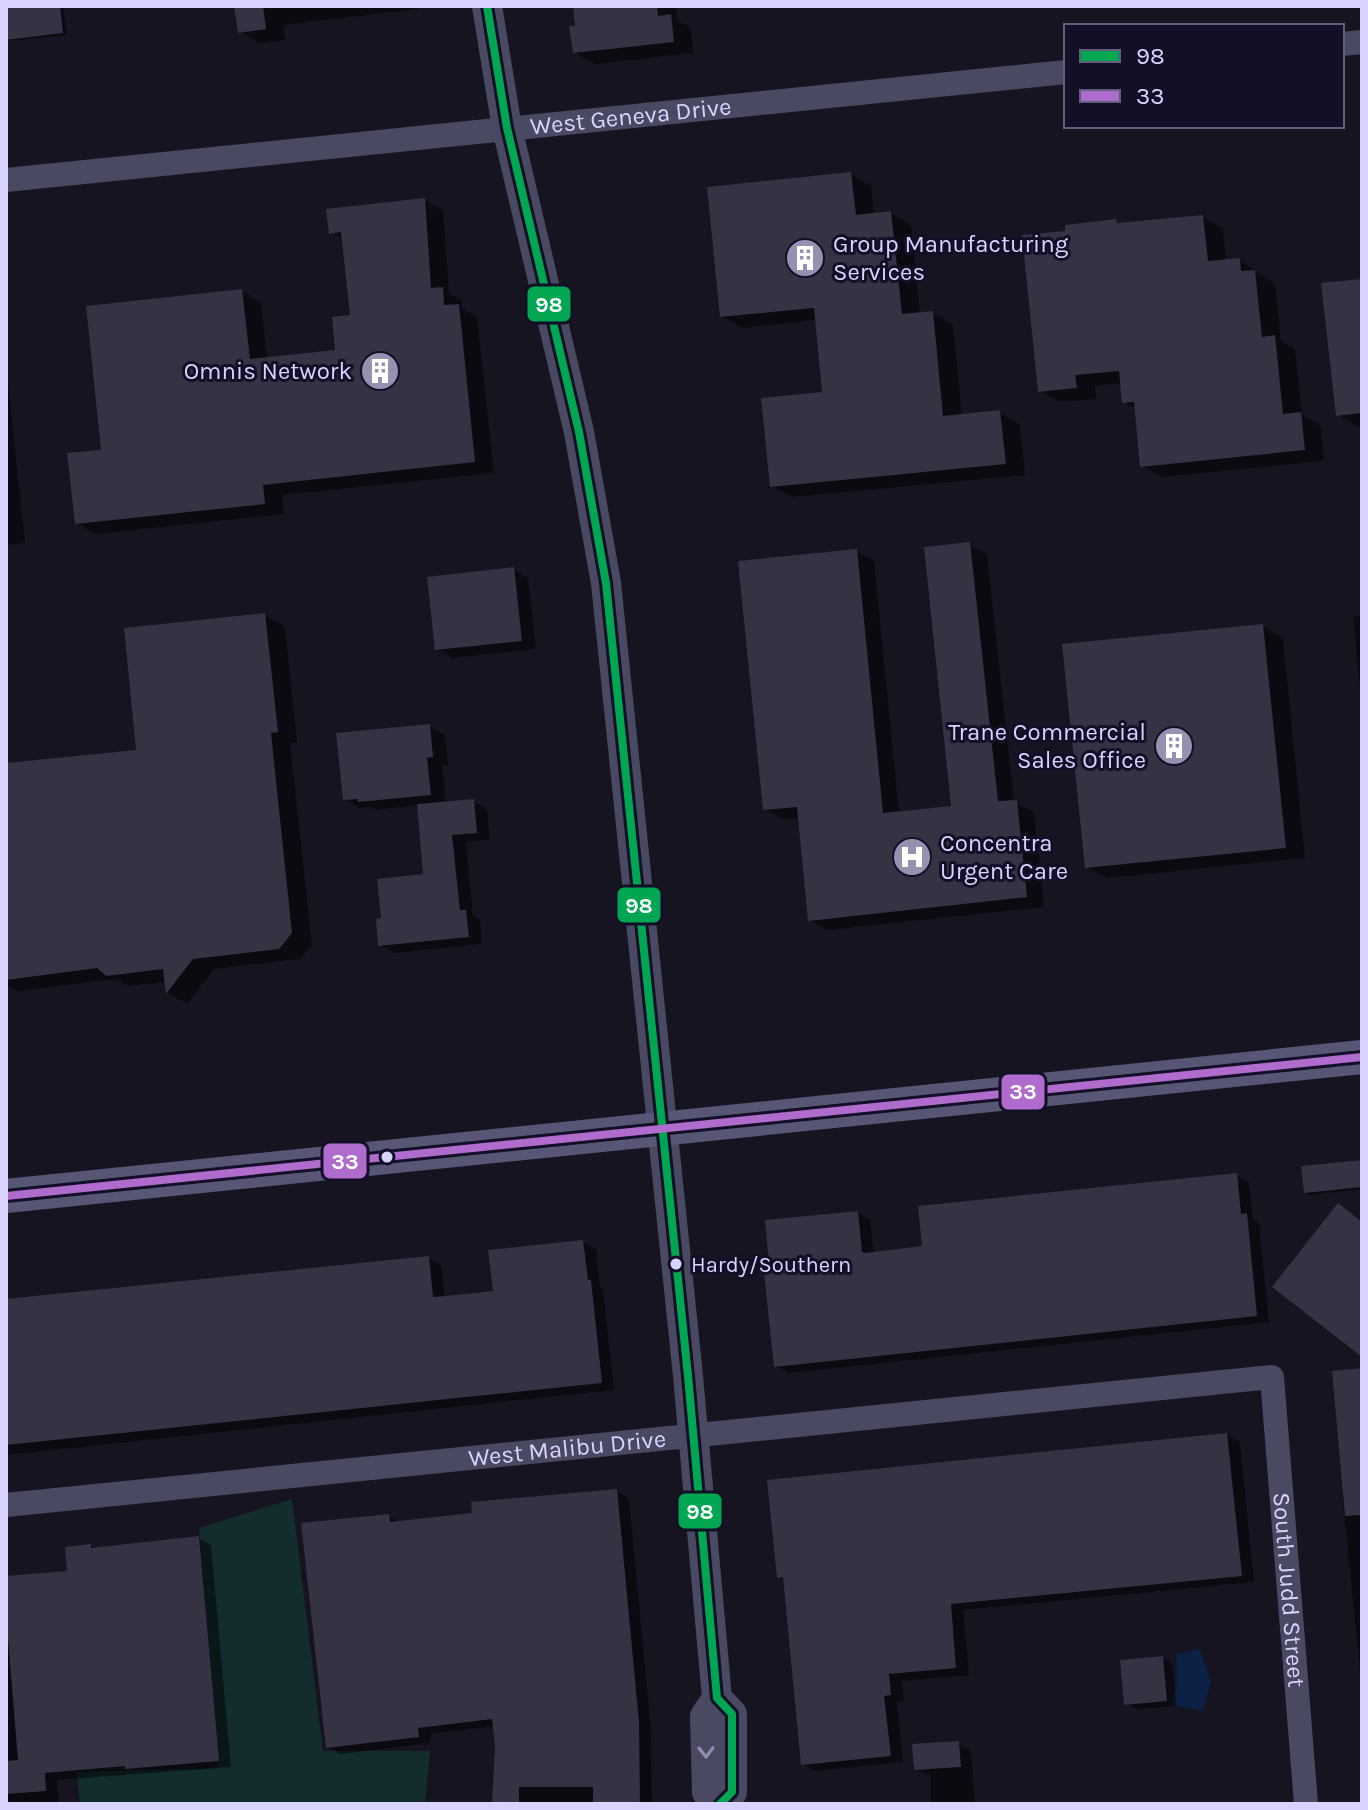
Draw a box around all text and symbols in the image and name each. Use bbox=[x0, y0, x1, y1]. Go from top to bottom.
legend bbox=[1064, 24, 1344, 128]
text: 98 bbox=[1136, 42, 1165, 70]
text: 33 bbox=[1136, 82, 1164, 110]
street label: West Geneva Drive bbox=[529, 92, 733, 141]
place label: Group Manufacturing Services bbox=[833, 230, 1069, 286]
building icon: Group Manufacturing Services bbox=[784, 237, 826, 279]
line badge: 98 bbox=[526, 285, 572, 323]
text: 98 bbox=[535, 292, 563, 318]
building icon: Omnis Network bbox=[359, 350, 401, 392]
place label: Omnis Network bbox=[184, 357, 352, 385]
place label: Trane Commercial Sales Office bbox=[948, 718, 1146, 774]
building icon: Trane Commercial Sales Office bbox=[1153, 725, 1195, 767]
place label: Concentra Urgent Care bbox=[940, 829, 1068, 885]
hospital icon: Concentra Urgent Care bbox=[891, 836, 933, 878]
line badge: 98 bbox=[616, 886, 662, 924]
text: 98 bbox=[625, 893, 653, 919]
line badge: 33 bbox=[1000, 1073, 1046, 1111]
text: 33 bbox=[1009, 1079, 1037, 1105]
line badge: 33 bbox=[322, 1142, 368, 1180]
text: 33 bbox=[331, 1149, 359, 1175]
unlabelled marker bbox=[379, 1149, 395, 1165]
place label: Hardy/Southern bbox=[691, 1252, 851, 1278]
marker: Hardy/Southern bbox=[668, 1256, 684, 1272]
street label: West Malibu Drive bbox=[467, 1424, 667, 1472]
street label: South Judd Street bbox=[1267, 1491, 1311, 1689]
line badge: 98 bbox=[677, 1492, 723, 1530]
text: 98 bbox=[686, 1499, 714, 1525]
one-way arrow bbox=[697, 1746, 715, 1759]

